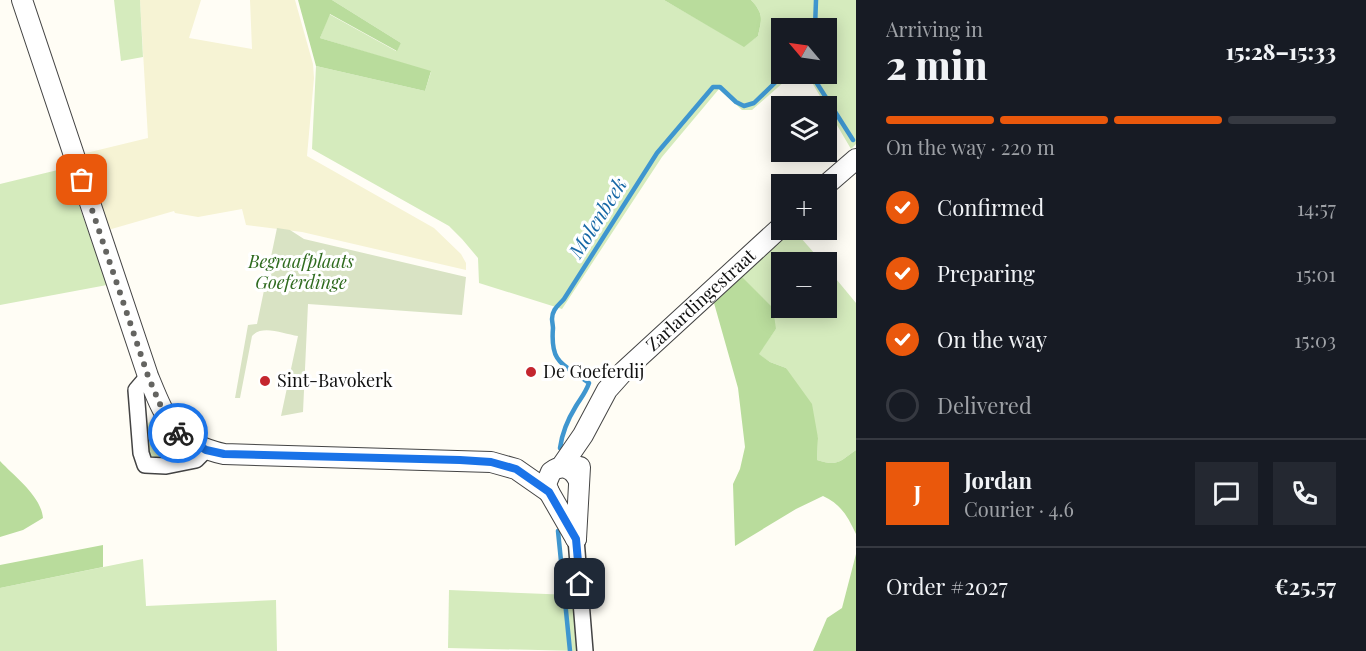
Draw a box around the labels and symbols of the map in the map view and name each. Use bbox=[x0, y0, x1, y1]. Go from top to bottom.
north arrow bbox=[771, 18, 837, 84]
pin bbox=[56, 154, 107, 205]
water label: Molenbeek bbox=[561, 172, 632, 263]
street label: Zarlardingestraat bbox=[641, 243, 761, 356]
park label: Begraafplaats Goeferdinge bbox=[247, 249, 354, 294]
place label: De Goeferdij bbox=[543, 359, 644, 383]
marker: De Goeferdij bbox=[524, 365, 538, 379]
place label: Sint-Bavokerk bbox=[277, 368, 393, 392]
marker: Sint-Bavokerk bbox=[258, 374, 272, 388]
courier bbox=[148, 403, 208, 463]
pin bbox=[554, 558, 605, 609]

